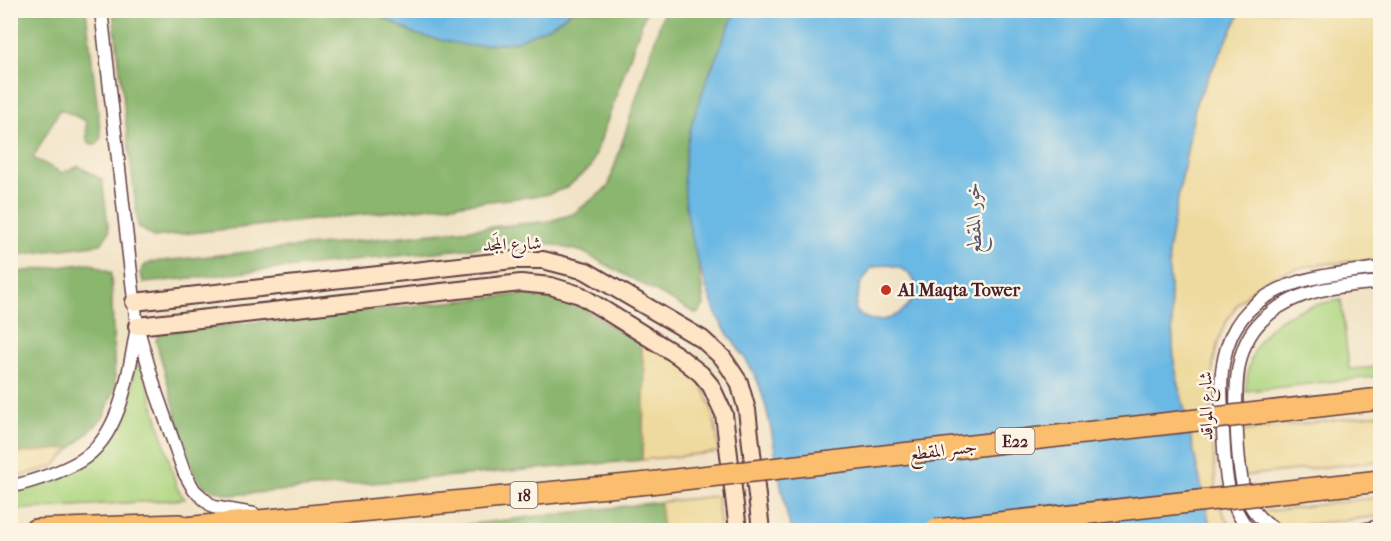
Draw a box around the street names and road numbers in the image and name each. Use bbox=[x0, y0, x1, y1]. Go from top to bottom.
street label: شارع المَجد bbox=[482, 230, 542, 260]
street label: شارع المواقد bbox=[1195, 371, 1222, 441]
road number: E22 bbox=[996, 428, 1034, 454]
street label: جسر المقطع bbox=[908, 436, 979, 470]
road number: 18 bbox=[510, 482, 538, 508]

